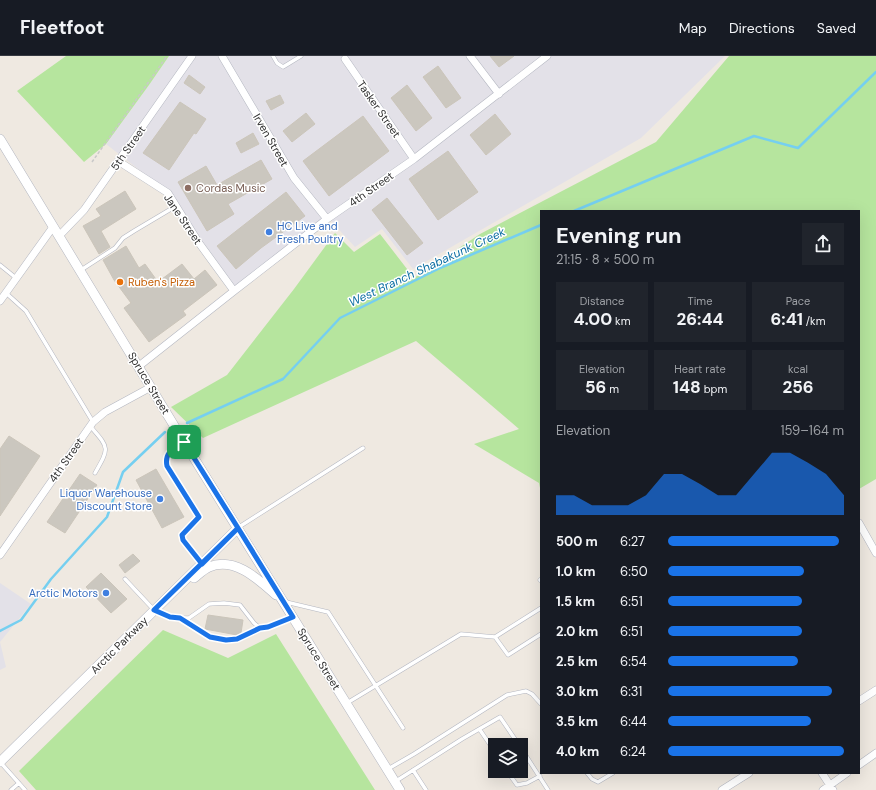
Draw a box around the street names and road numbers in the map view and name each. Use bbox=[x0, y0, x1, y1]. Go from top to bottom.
street label: Tasker Street bbox=[354, 78, 404, 140]
street label: Irven Street bbox=[250, 111, 292, 169]
street label: 5th Street bbox=[108, 123, 148, 173]
street label: 4th Street bbox=[346, 169, 396, 209]
street label: Jane Street bbox=[161, 191, 205, 247]
street label: Spruce Street bbox=[125, 349, 173, 417]
street label: 4th Street bbox=[46, 435, 86, 485]
street label: Arctic Parkway bbox=[87, 613, 151, 677]
street label: Spruce Street bbox=[294, 625, 344, 693]

